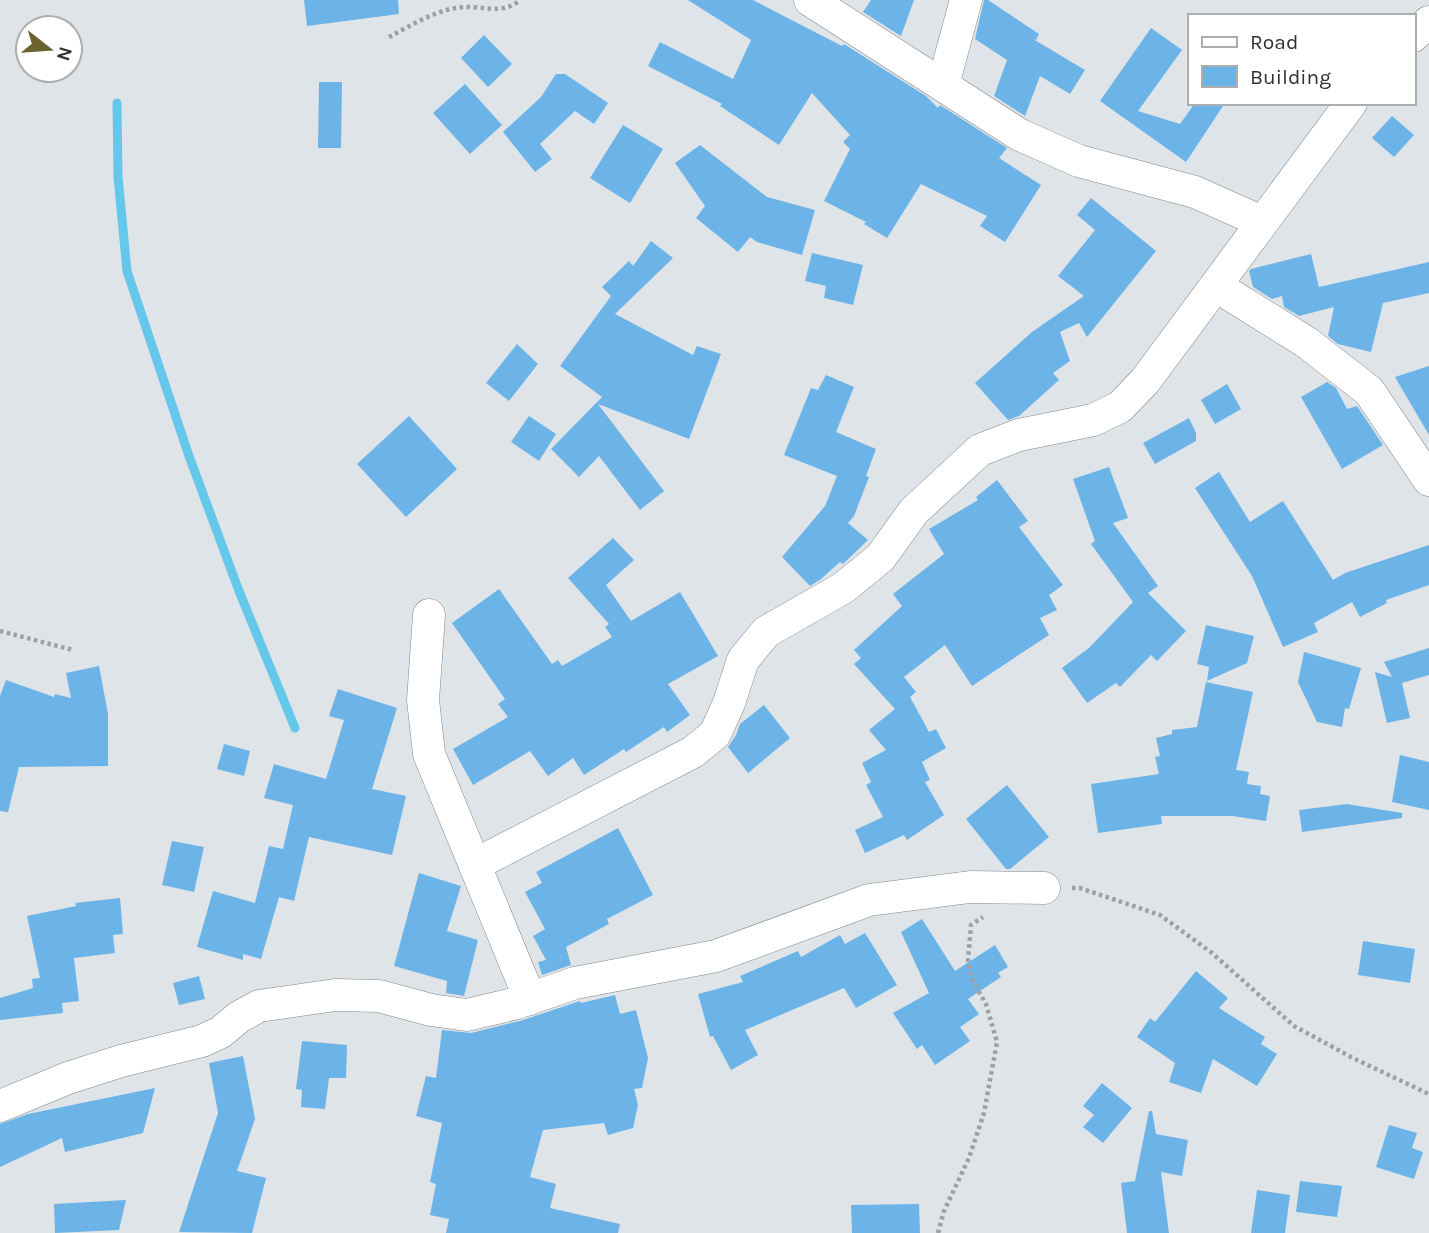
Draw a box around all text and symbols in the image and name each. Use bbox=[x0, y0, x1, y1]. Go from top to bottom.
north arrow bbox=[14, 14, 84, 84]
legend bbox=[1188, 14, 1415, 105]
text: Road bbox=[1250, 30, 1298, 54]
text: N bbox=[52, 44, 77, 63]
text: Building bbox=[1250, 65, 1331, 89]

